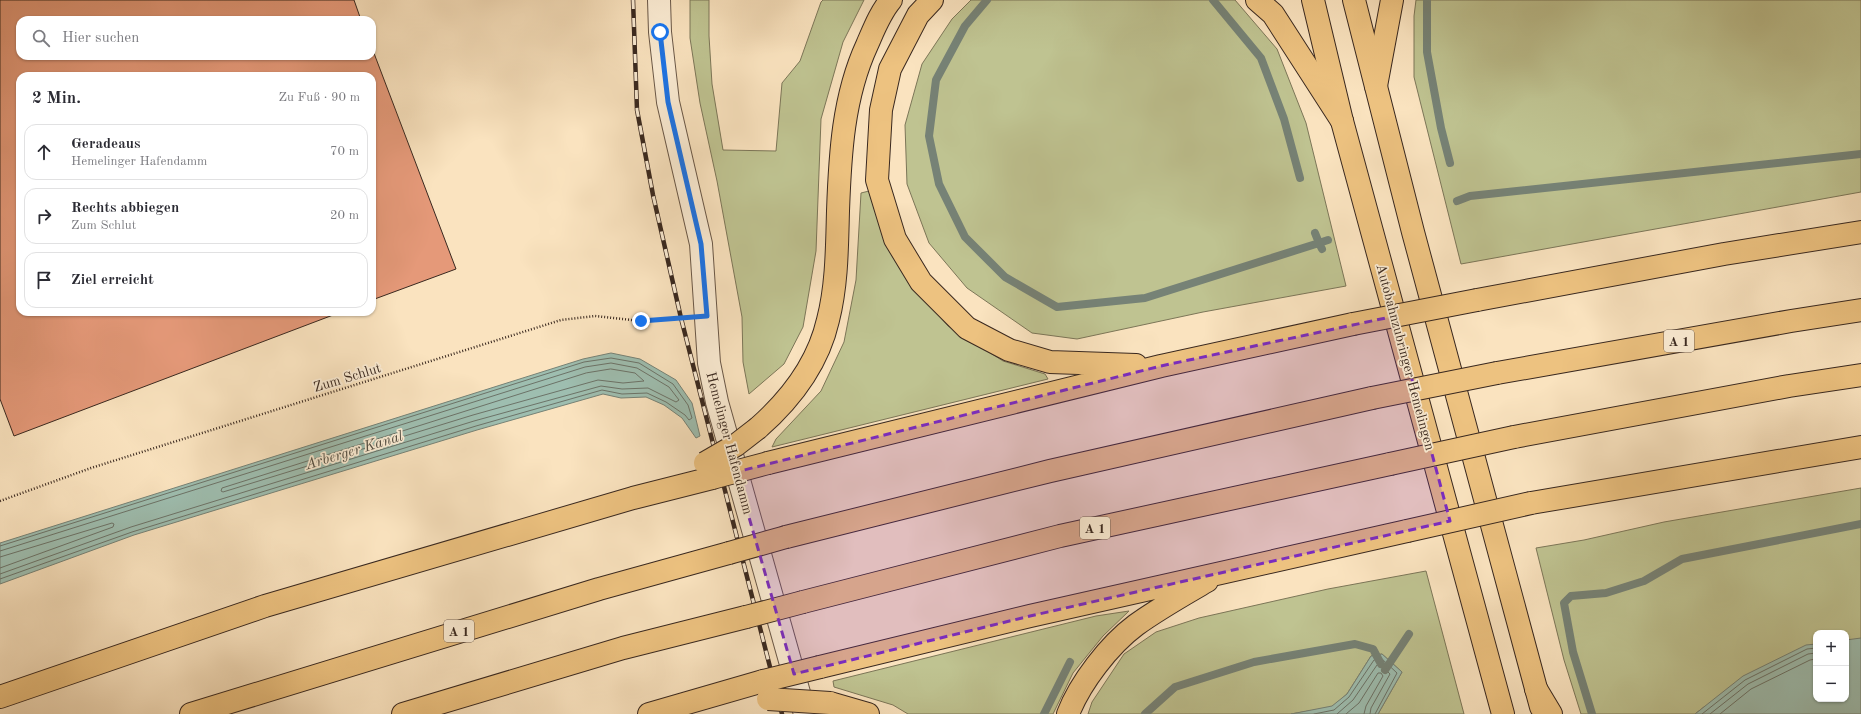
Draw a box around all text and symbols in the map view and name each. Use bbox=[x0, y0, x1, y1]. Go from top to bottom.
search box bbox=[16, 16, 376, 60]
route start bbox=[651, 23, 669, 41]
icon: search bbox=[30, 27, 52, 49]
text: Hier suchen bbox=[62, 31, 139, 46]
text: 2 Min. bbox=[32, 90, 81, 107]
text: Zu Fuß · 90 m bbox=[278, 91, 360, 104]
text: Geradeaus bbox=[71, 137, 140, 152]
icon: ahead bbox=[33, 141, 55, 163]
text: 70 m bbox=[330, 145, 359, 158]
text: Hemelinger Hafendamm bbox=[71, 155, 207, 168]
text: Rechts abbiegen bbox=[71, 201, 179, 216]
icon: right bbox=[33, 205, 55, 227]
text: 20 m bbox=[330, 209, 359, 222]
text: Zum Schlut bbox=[71, 219, 136, 232]
street label: Autobahnzubringer Hemelingen bbox=[1373, 262, 1437, 452]
icon: arrive bbox=[33, 269, 55, 291]
text: Ziel erreicht bbox=[71, 273, 154, 288]
route end bbox=[632, 312, 650, 330]
road number: A 1 bbox=[1664, 330, 1694, 352]
street label: Zum Schlut bbox=[312, 361, 383, 395]
street label: Hemelinger Hafendamm bbox=[703, 371, 755, 516]
water label: Arberger Kanal bbox=[303, 429, 406, 474]
road number: A 1 bbox=[1080, 517, 1110, 539]
road number: A 1 bbox=[444, 620, 474, 642]
map controls bbox=[1813, 630, 1849, 702]
button: + bbox=[1813, 630, 1849, 666]
button: − bbox=[1813, 666, 1849, 702]

